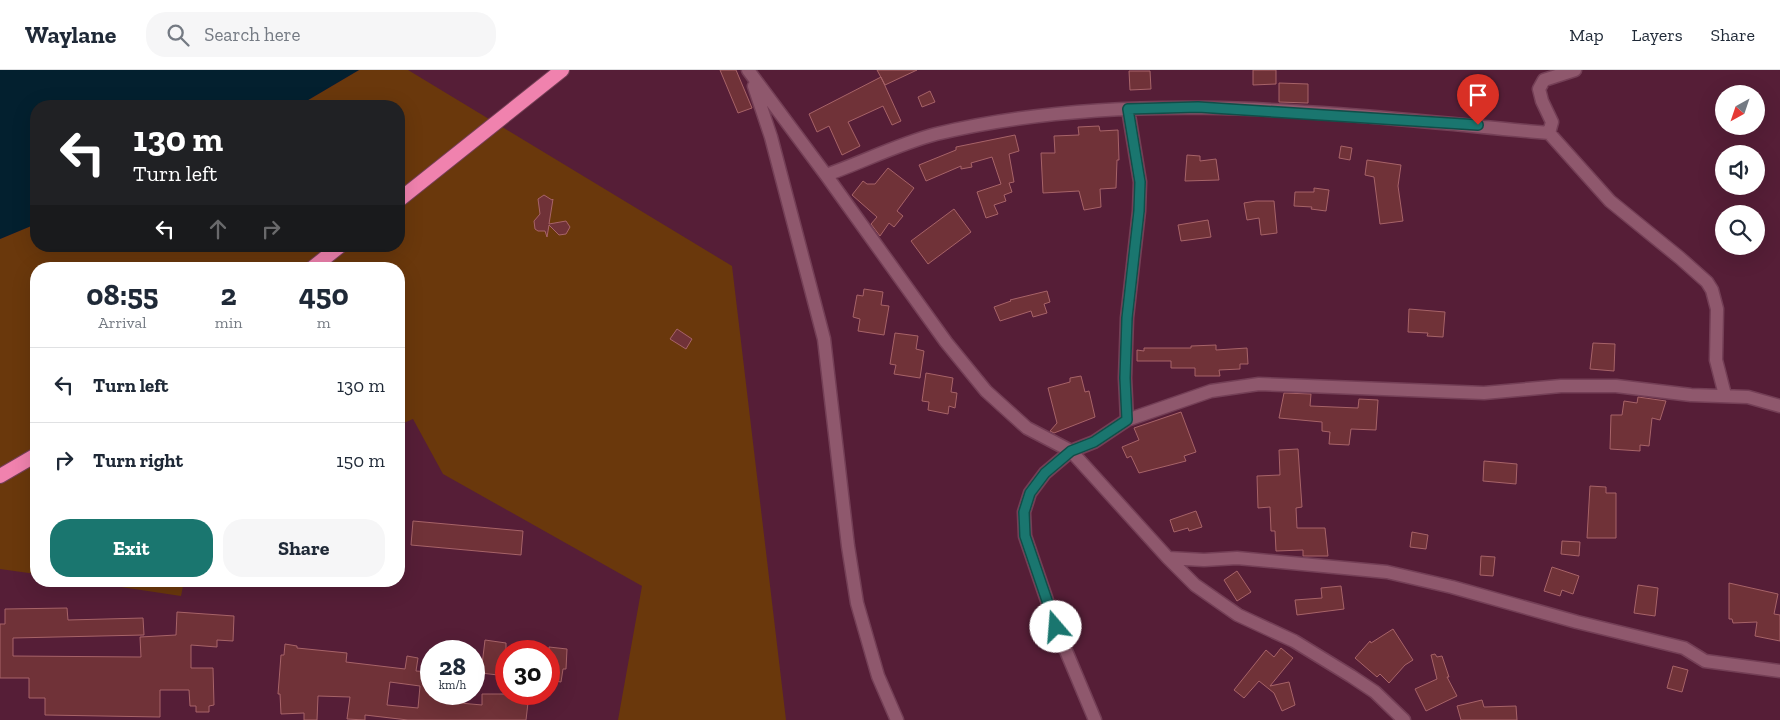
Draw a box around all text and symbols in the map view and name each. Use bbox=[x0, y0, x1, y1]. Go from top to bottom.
search box bbox=[146, 12, 496, 57]
text: Waylane bbox=[25, 20, 116, 49]
icon: search bbox=[164, 21, 192, 49]
text: Search here bbox=[204, 23, 301, 46]
text: Map bbox=[1569, 24, 1604, 46]
text: Layers bbox=[1632, 24, 1683, 46]
text: Share bbox=[1711, 24, 1755, 46]
pin bbox=[1457, 74, 1499, 125]
icon: arrive bbox=[1464, 81, 1492, 109]
north arrow bbox=[1715, 85, 1765, 135]
map controls bbox=[1715, 85, 1765, 255]
text: 130 m bbox=[133, 118, 223, 160]
icon: left bbox=[50, 120, 115, 185]
button: sound bbox=[1715, 145, 1765, 195]
text: Turn left bbox=[133, 160, 217, 187]
button: search bbox=[1715, 205, 1765, 255]
icon: left bbox=[151, 215, 179, 243]
icon: ahead bbox=[204, 215, 232, 243]
icon: right bbox=[257, 215, 285, 243]
text: 08:55 bbox=[86, 277, 159, 313]
text: 2 bbox=[221, 277, 237, 313]
text: 450 bbox=[299, 277, 349, 313]
text: Arrival bbox=[98, 313, 147, 332]
text: min bbox=[215, 313, 242, 332]
text: m bbox=[317, 313, 331, 332]
icon: left bbox=[50, 371, 78, 399]
text: Turn left bbox=[93, 374, 168, 397]
text: 130 m bbox=[337, 374, 385, 397]
icon: right bbox=[50, 446, 78, 474]
text: Turn right bbox=[93, 449, 183, 472]
text: 150 m bbox=[336, 449, 385, 472]
button: Exit bbox=[50, 519, 213, 577]
button: Share bbox=[223, 519, 385, 577]
position arrow bbox=[1029, 600, 1081, 652]
speed limit sign: 30 bbox=[495, 640, 560, 705]
text: 28 bbox=[439, 651, 466, 681]
text: km/h bbox=[439, 678, 466, 692]

